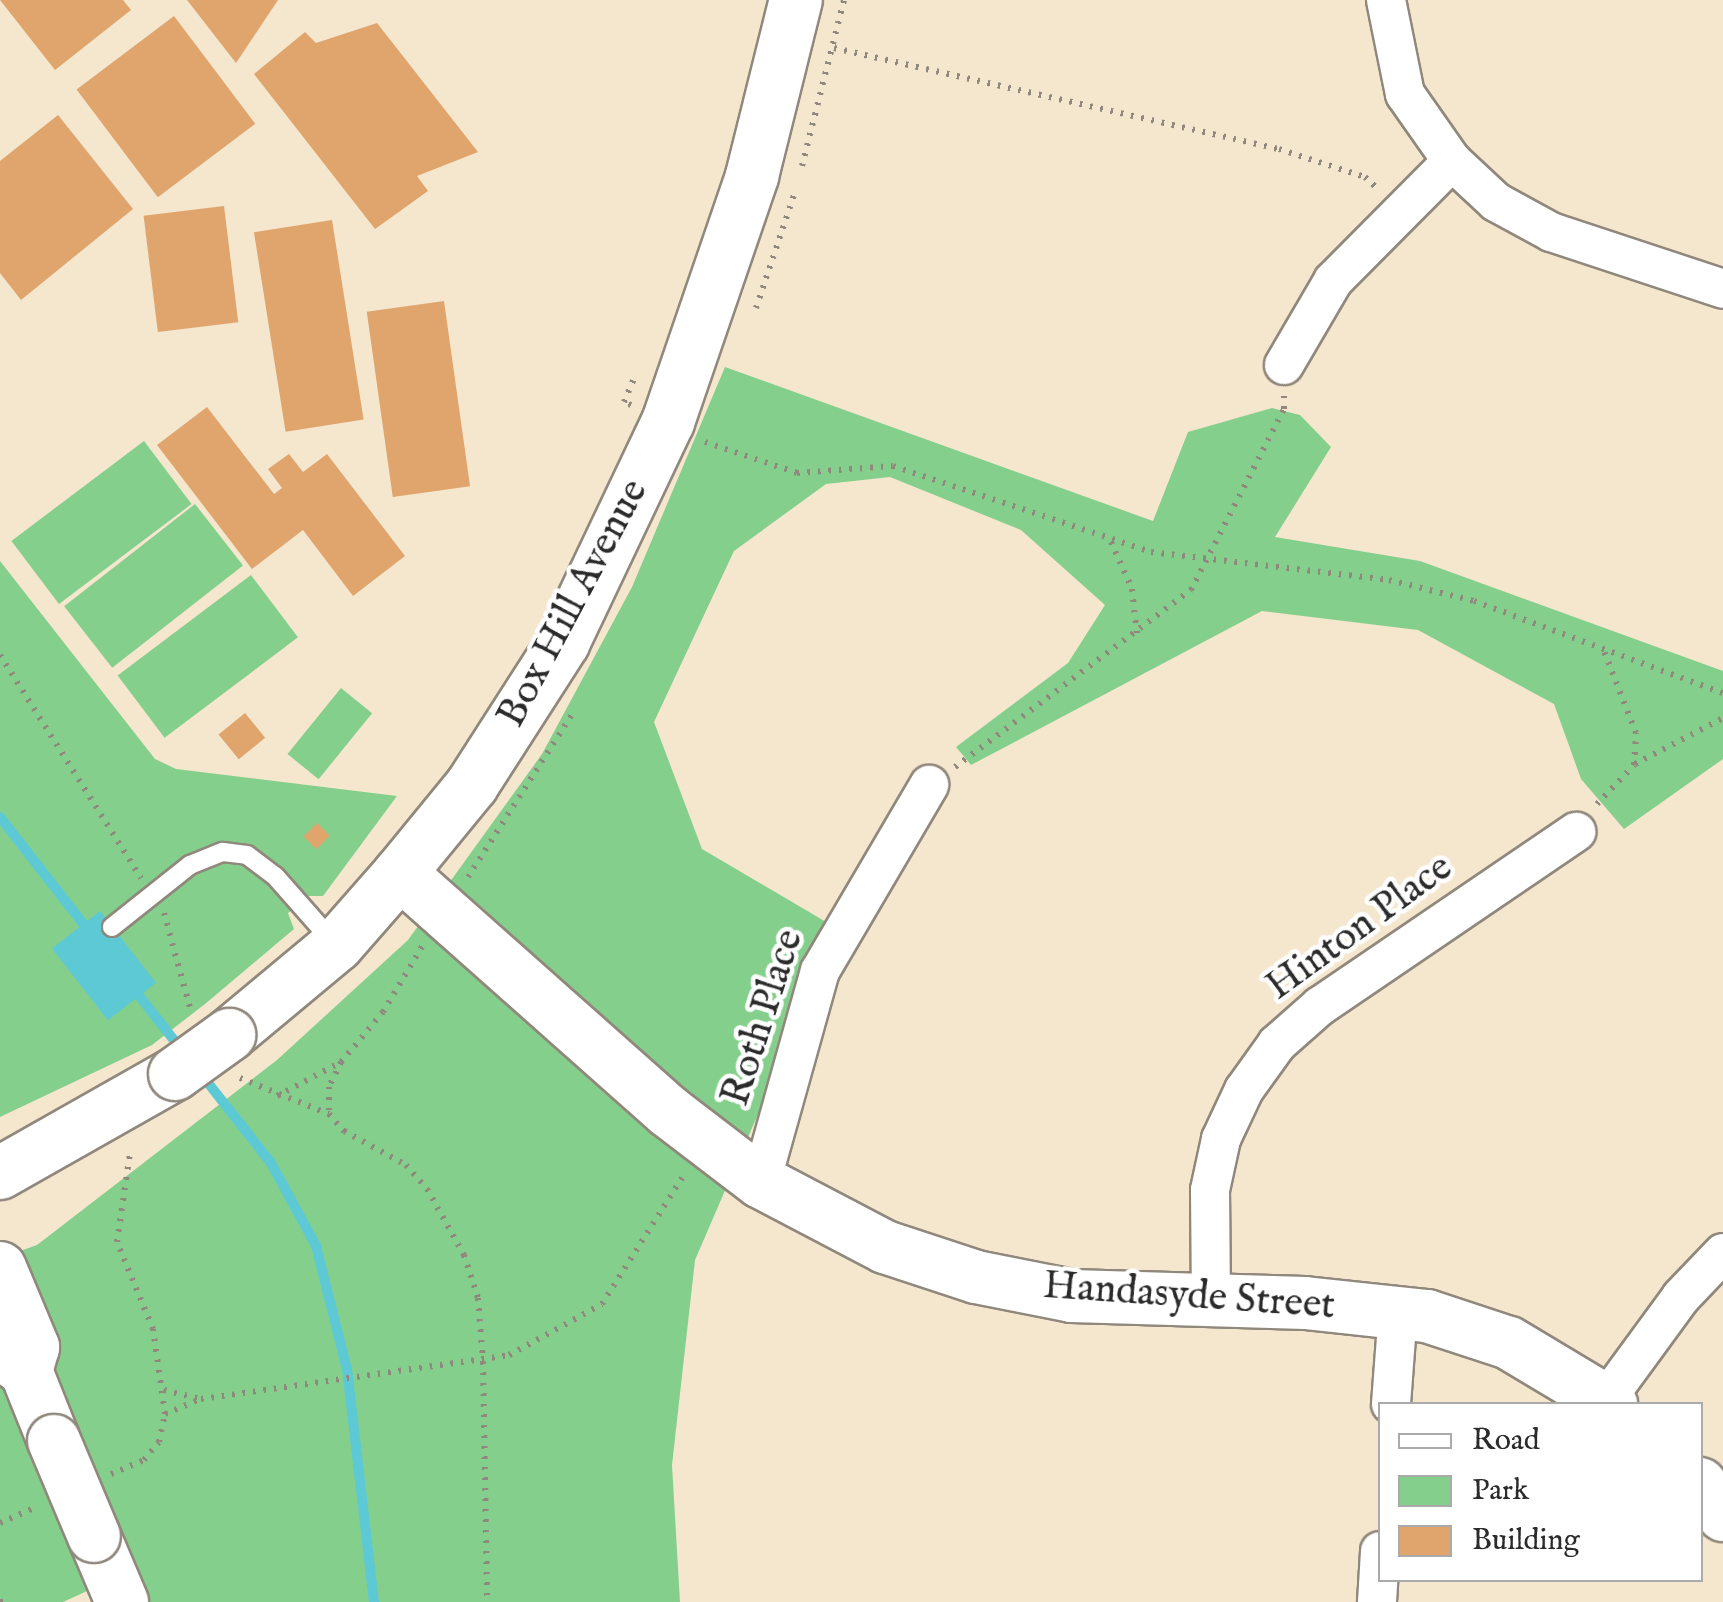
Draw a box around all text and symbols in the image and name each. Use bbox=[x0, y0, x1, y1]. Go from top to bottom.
street label: Box Hill Avenue bbox=[489, 472, 659, 736]
street label: Hinton Place bbox=[1258, 844, 1462, 1012]
street label: Roth Place bbox=[713, 924, 815, 1112]
street label: Handasyde Street bbox=[1042, 1263, 1336, 1331]
legend bbox=[1378, 1402, 1703, 1582]
text: Road bbox=[1472, 1422, 1540, 1460]
text: Park bbox=[1472, 1472, 1529, 1510]
text: Building bbox=[1472, 1522, 1580, 1560]

